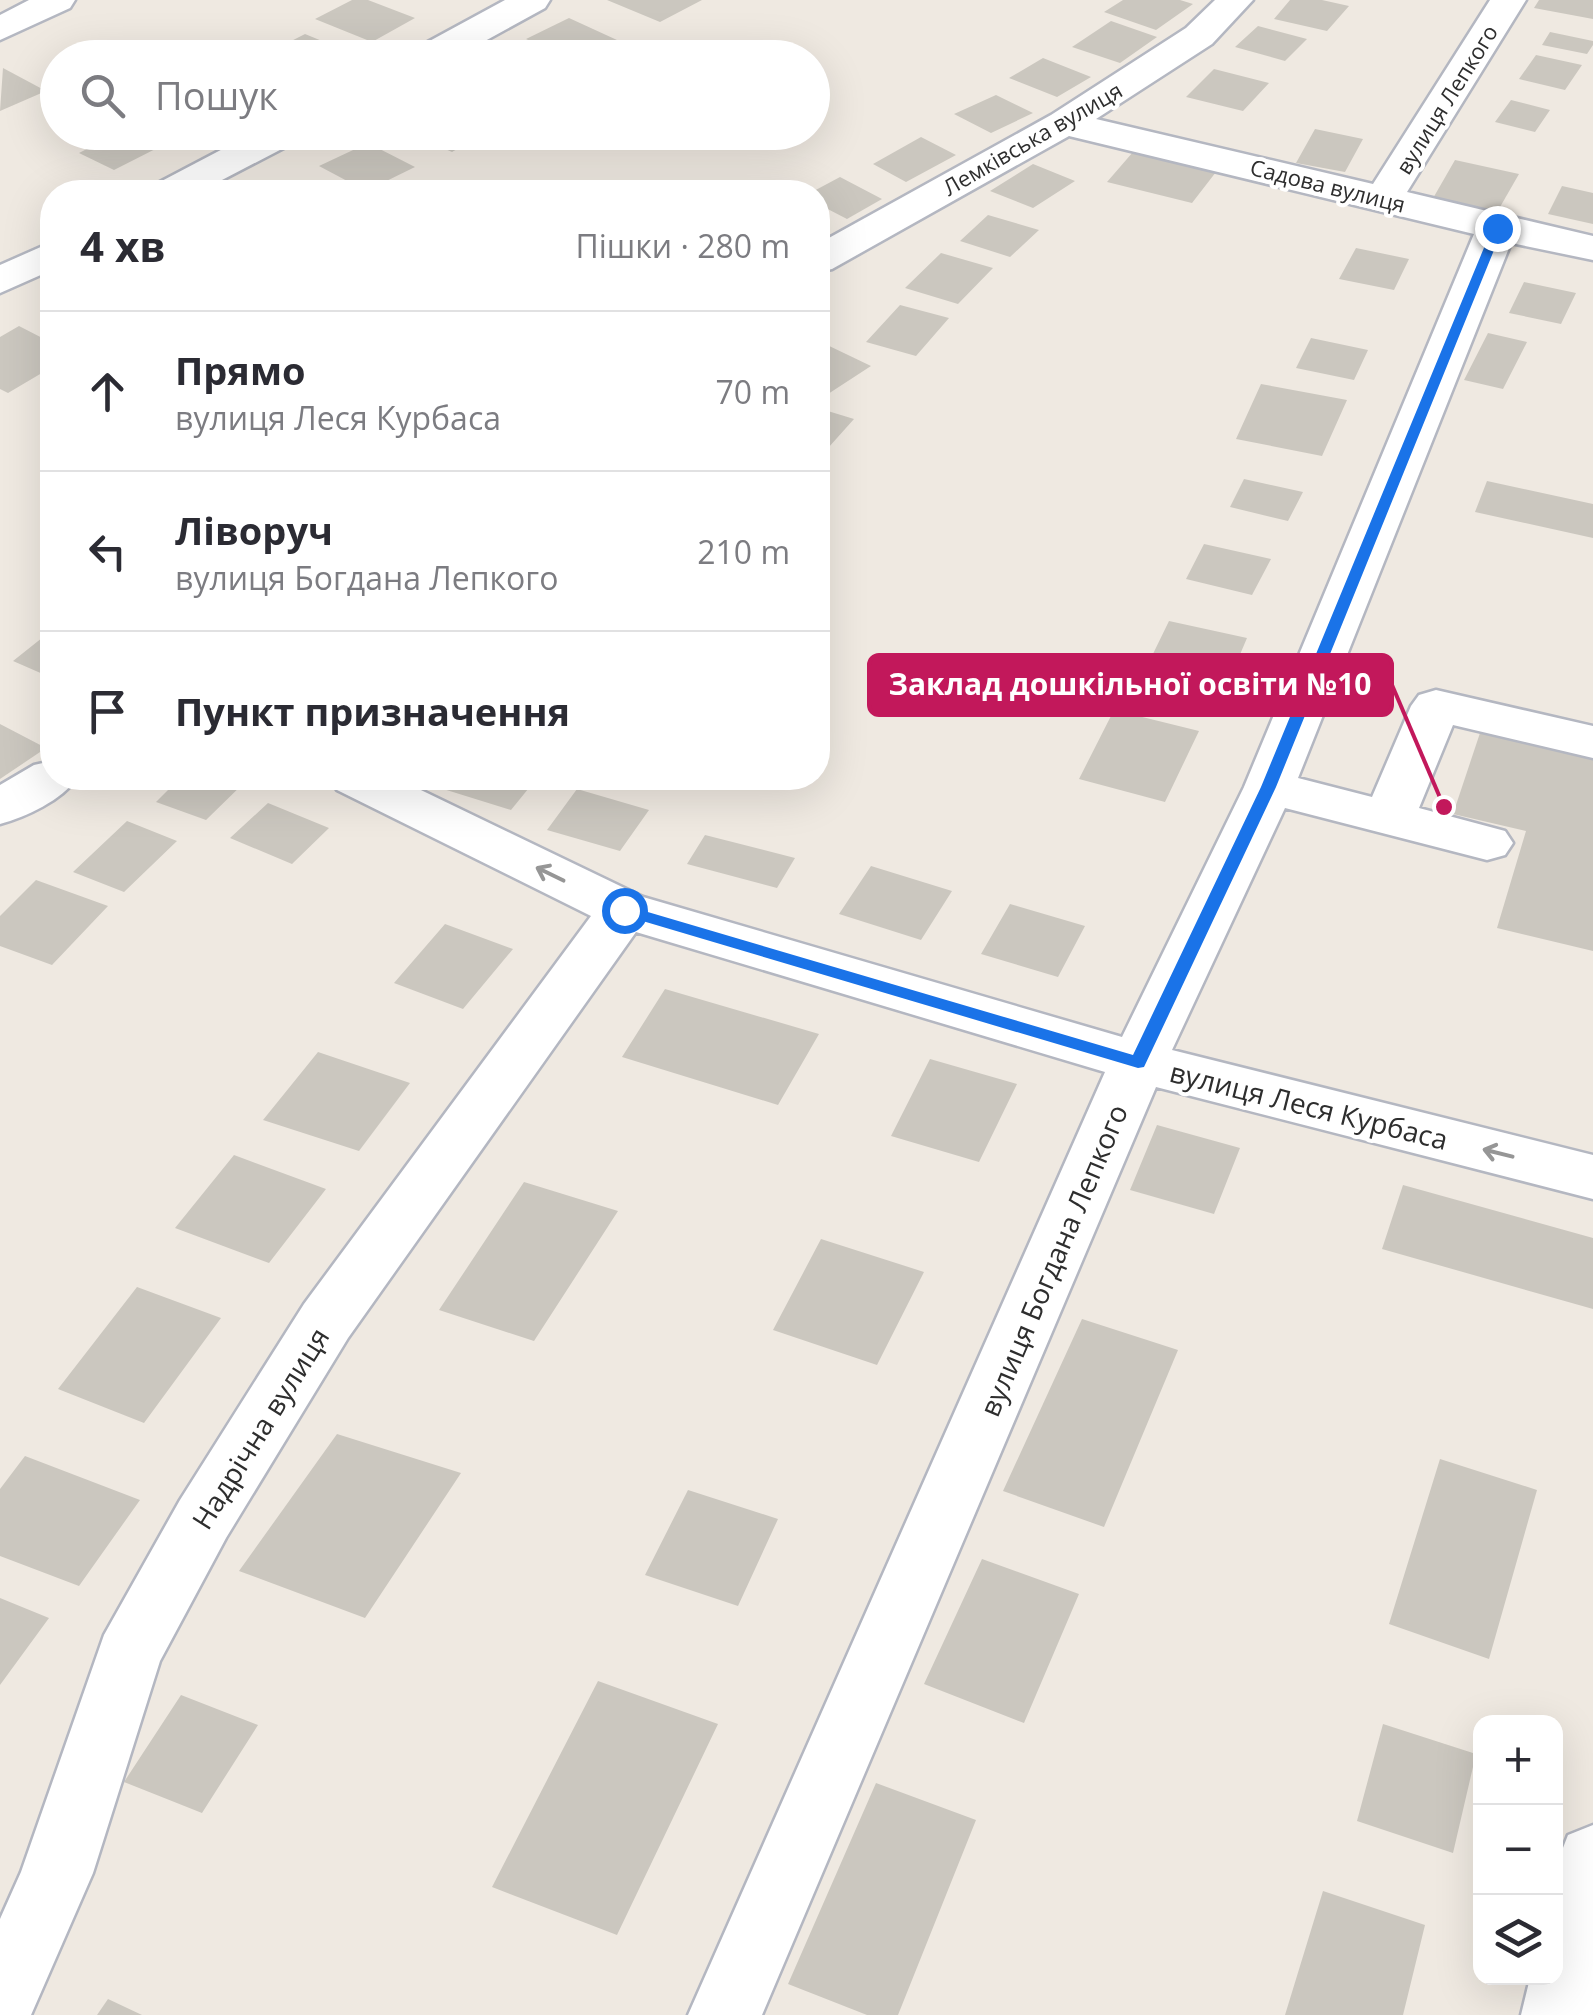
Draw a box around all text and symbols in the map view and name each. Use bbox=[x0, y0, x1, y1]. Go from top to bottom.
street label: вулиця Лепкого bbox=[1388, 19, 1504, 179]
search box bbox=[40, 40, 830, 150]
icon: search bbox=[75, 68, 130, 123]
text: Пошук bbox=[155, 69, 278, 121]
street label: Лемківська вулиця bbox=[937, 74, 1127, 202]
street label: Садова вулиця bbox=[1247, 151, 1409, 219]
route end bbox=[1475, 206, 1521, 252]
text: 4 хв bbox=[80, 217, 166, 274]
text: Пішки · 280 m bbox=[575, 224, 790, 267]
text: Прямо bbox=[175, 344, 306, 396]
icon: ahead bbox=[80, 364, 135, 419]
text: 70 m bbox=[715, 370, 790, 413]
text: вулиця Леся Курбаса bbox=[175, 396, 501, 439]
text: Ліворуч bbox=[175, 504, 333, 556]
icon: left bbox=[80, 524, 135, 579]
text: 210 m bbox=[697, 530, 790, 573]
text: вулиця Богдана Лепкого bbox=[175, 556, 558, 599]
callout: Заклад дошкільної освіти №10 bbox=[869, 655, 1392, 715]
text: Заклад дошкільної освіти №10 bbox=[889, 663, 1371, 704]
icon: arrive bbox=[80, 684, 135, 739]
text: Пункт призначення bbox=[175, 685, 570, 737]
one-way arrow bbox=[536, 863, 566, 882]
route start bbox=[602, 888, 648, 934]
street label: вулиця Леся Курбаса bbox=[1166, 1052, 1452, 1158]
street label: вулиця Богдана Лепкого bbox=[970, 1098, 1136, 1422]
one-way arrow bbox=[1483, 1143, 1515, 1161]
street label: Надрічна вулиця bbox=[183, 1320, 337, 1536]
map controls bbox=[1473, 1715, 1563, 1985]
button: + bbox=[1473, 1715, 1563, 1805]
button: − bbox=[1473, 1805, 1563, 1895]
button: layers bbox=[1473, 1895, 1563, 1985]

